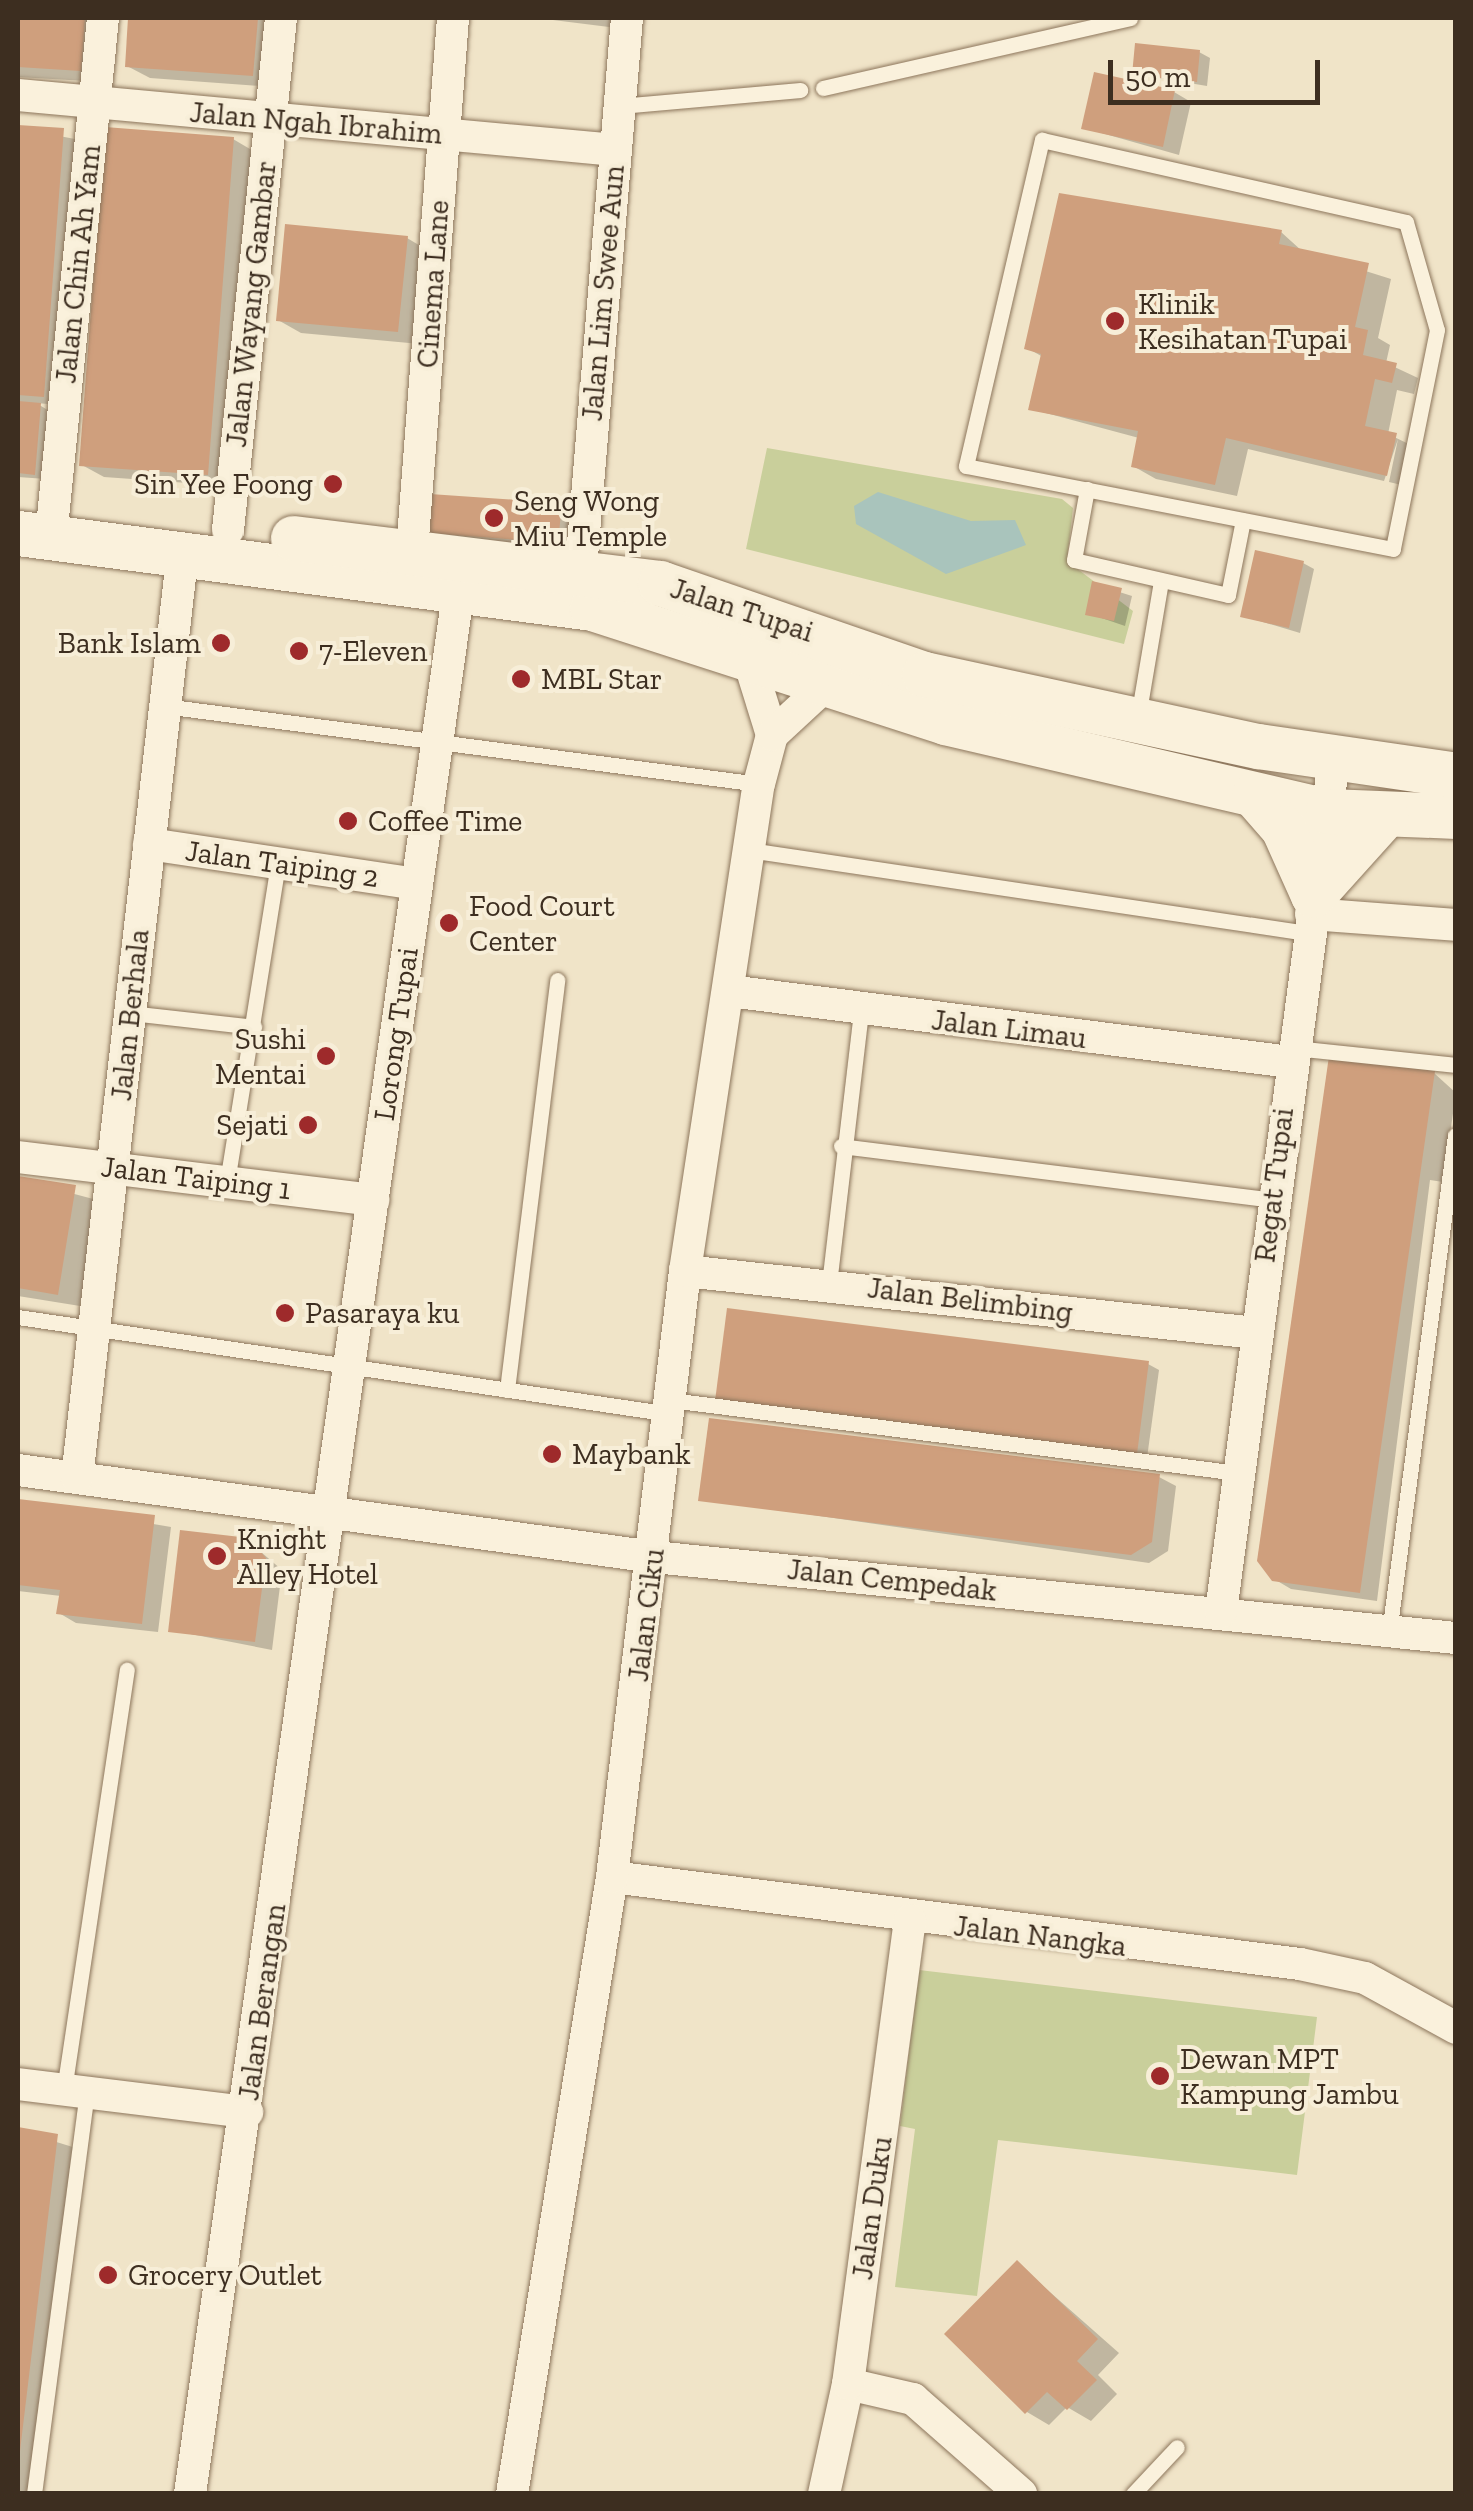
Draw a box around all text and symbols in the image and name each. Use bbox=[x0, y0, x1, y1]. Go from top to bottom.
scale bar bbox=[1113, 40, 1326, 102]
text: 50 m bbox=[1125, 59, 1190, 95]
street label: Jalan Ngah Ibrahim bbox=[188, 94, 444, 152]
street label: Jalan Chin Ah Yam bbox=[47, 142, 109, 386]
street label: Jalan Wayang Gambar bbox=[218, 158, 284, 450]
street label: Jalan Lim Swee Aun bbox=[574, 163, 632, 423]
street label: Cinema Lane bbox=[409, 199, 457, 369]
place label: Klinik Kesihatan Tupai bbox=[1138, 286, 1348, 356]
marker: Klinik Kesihatan Tupai bbox=[1102, 308, 1128, 334]
place label: Sin Yee Foong bbox=[133, 466, 313, 502]
marker: Sin Yee Foong bbox=[322, 473, 344, 495]
place label: Seng Wong Miu Temple bbox=[514, 483, 668, 554]
marker: Seng Wong Miu Temple bbox=[483, 507, 505, 529]
street label: Jalan Tupai bbox=[666, 570, 818, 650]
place label: Bank Islam bbox=[58, 625, 201, 661]
marker: Bank Islam bbox=[210, 632, 232, 654]
place label: 7-Eleven bbox=[319, 633, 427, 669]
marker: 7-Eleven bbox=[288, 640, 310, 662]
place label: MBL Star bbox=[541, 661, 663, 697]
marker: MBL Star bbox=[510, 668, 532, 690]
place label: Coffee Time bbox=[368, 803, 523, 839]
marker: Coffee Time bbox=[337, 810, 359, 832]
street label: Jalan Taiping 2 bbox=[183, 833, 381, 895]
place label: Food Court Center bbox=[469, 888, 615, 958]
marker: Food Court Center bbox=[438, 912, 460, 934]
street label: Jalan Berhala bbox=[103, 927, 157, 1103]
street label: Lorong Tupai bbox=[366, 945, 426, 1123]
street label: Jalan Limau bbox=[929, 1002, 1089, 1056]
place label: Sushi Mentai bbox=[215, 1021, 306, 1092]
marker: Sushi Mentai bbox=[315, 1045, 337, 1067]
street label: Regat Tupai bbox=[1247, 1105, 1301, 1265]
place label: Sejati bbox=[216, 1107, 288, 1143]
marker: Sejati bbox=[297, 1114, 319, 1136]
street label: Jalan Taiping 1 bbox=[99, 1148, 293, 1208]
street label: Jalan Belimbing bbox=[865, 1270, 1075, 1330]
place label: Pasaraya ku bbox=[305, 1295, 460, 1331]
marker: Pasaraya ku bbox=[274, 1302, 296, 1324]
place label: Maybank bbox=[572, 1436, 691, 1472]
marker: Maybank bbox=[541, 1443, 563, 1465]
place label: Knight Alley Hotel bbox=[237, 1521, 379, 1592]
marker: Knight Alley Hotel bbox=[206, 1545, 228, 1567]
street label: Jalan Ciku bbox=[620, 1546, 672, 1684]
street label: Jalan Cempedak bbox=[786, 1551, 998, 1609]
street label: Jalan Berangan bbox=[230, 1901, 294, 2103]
street label: Jalan Nangka bbox=[952, 1908, 1128, 1964]
place label: Dewan MPT Kampung Jambu bbox=[1180, 2041, 1400, 2112]
marker: Dewan MPT Kampung Jambu bbox=[1149, 2065, 1171, 2087]
street label: Jalan Duku bbox=[844, 2134, 900, 2282]
place label: Grocery Outlet bbox=[128, 2257, 322, 2293]
marker: Grocery Outlet bbox=[97, 2264, 119, 2286]

